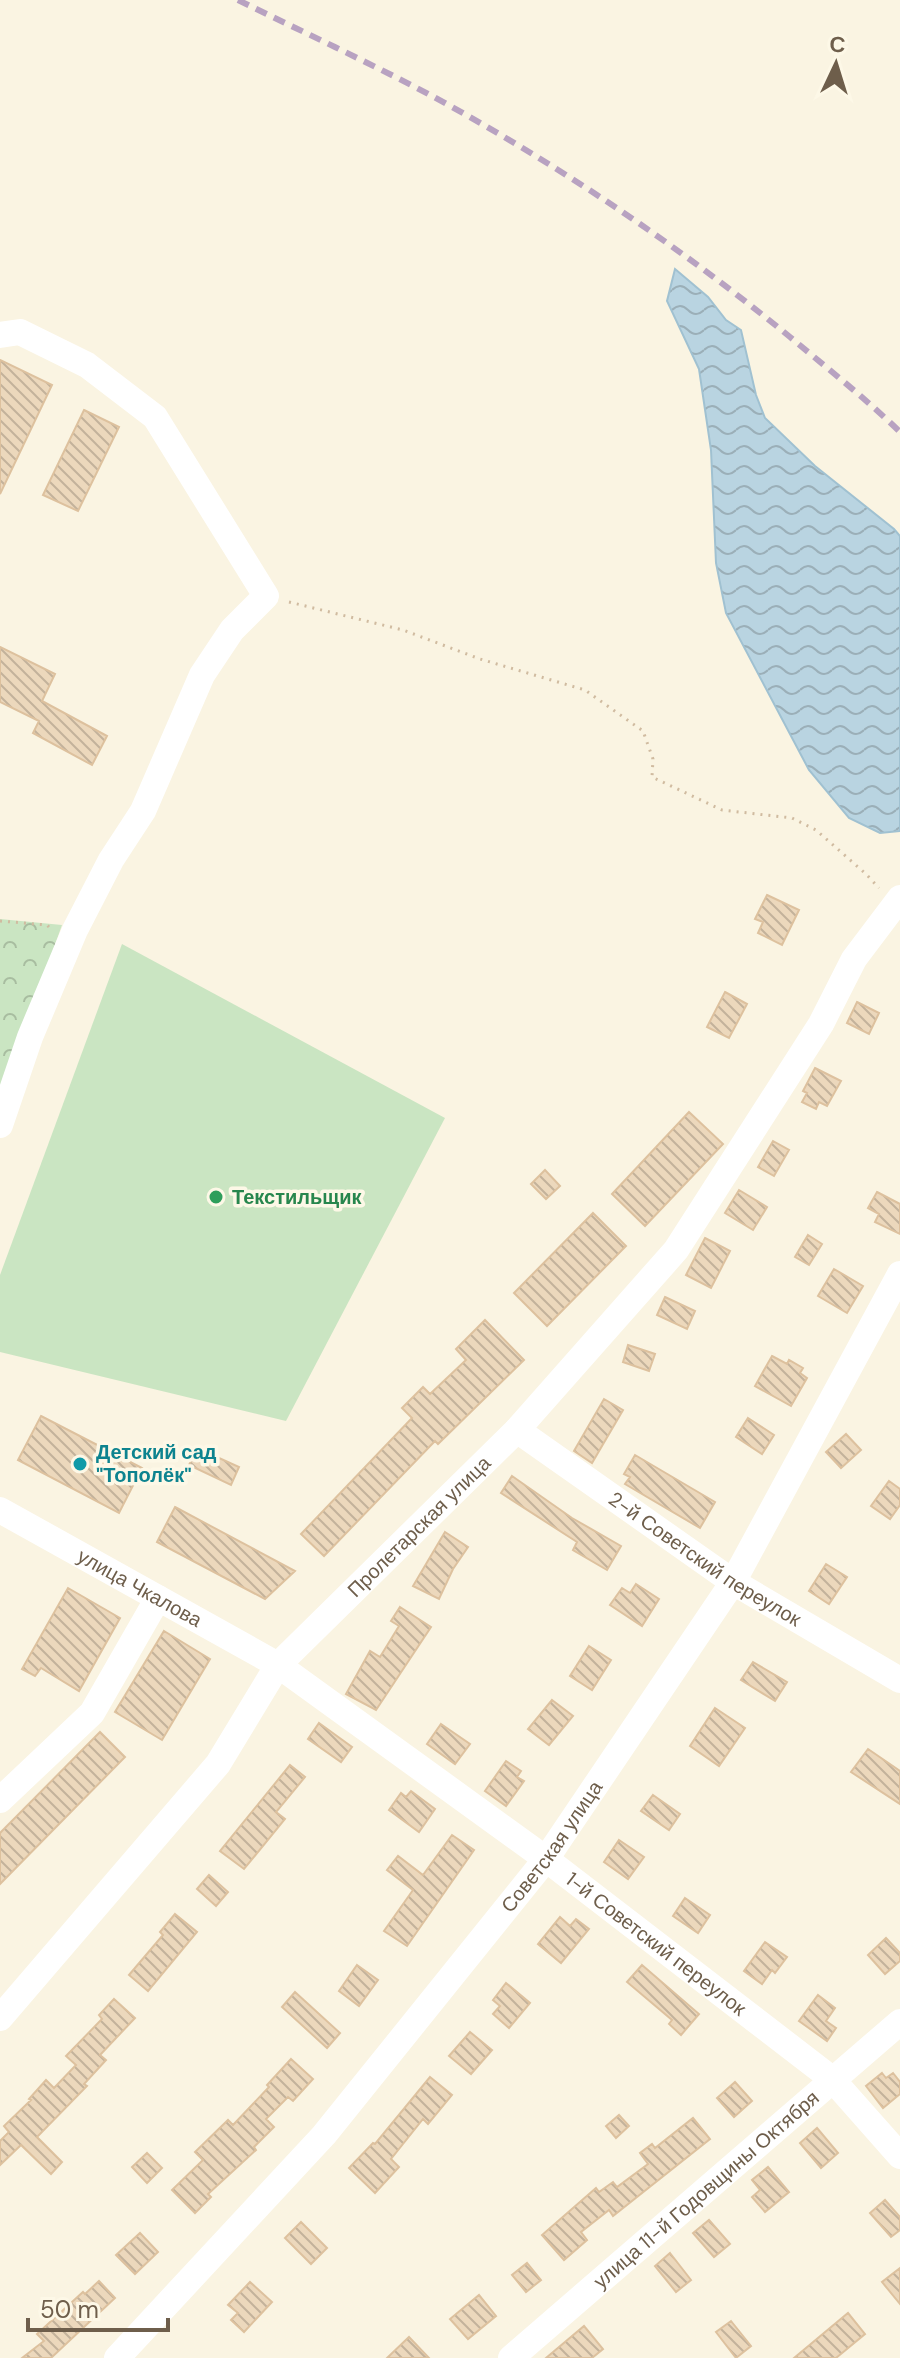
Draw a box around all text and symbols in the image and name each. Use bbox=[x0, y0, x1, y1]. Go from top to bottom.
north arrow bbox=[796, 24, 876, 104]
text: С bbox=[828, 30, 846, 60]
place label: Текстильщик bbox=[232, 1184, 362, 1210]
marker: Текстильщик bbox=[207, 1188, 225, 1206]
place label: Детский сад "Тополёк" bbox=[96, 1439, 217, 1488]
street label: Пролетарская улица bbox=[342, 1450, 497, 1603]
marker: Детский сад "Тополёк" bbox=[71, 1455, 89, 1473]
street label: 2-й Советский переулок bbox=[604, 1486, 806, 1632]
street label: улица Чкалова bbox=[73, 1543, 207, 1633]
street label: Советская улица bbox=[495, 1775, 609, 1918]
street label: 1-й Советский переулок bbox=[561, 1866, 752, 2021]
street label: улица 11-й Годовщины Октября bbox=[588, 2085, 824, 2294]
scale bar bbox=[28, 2282, 168, 2332]
text: 50 m bbox=[40, 2294, 99, 2325]

